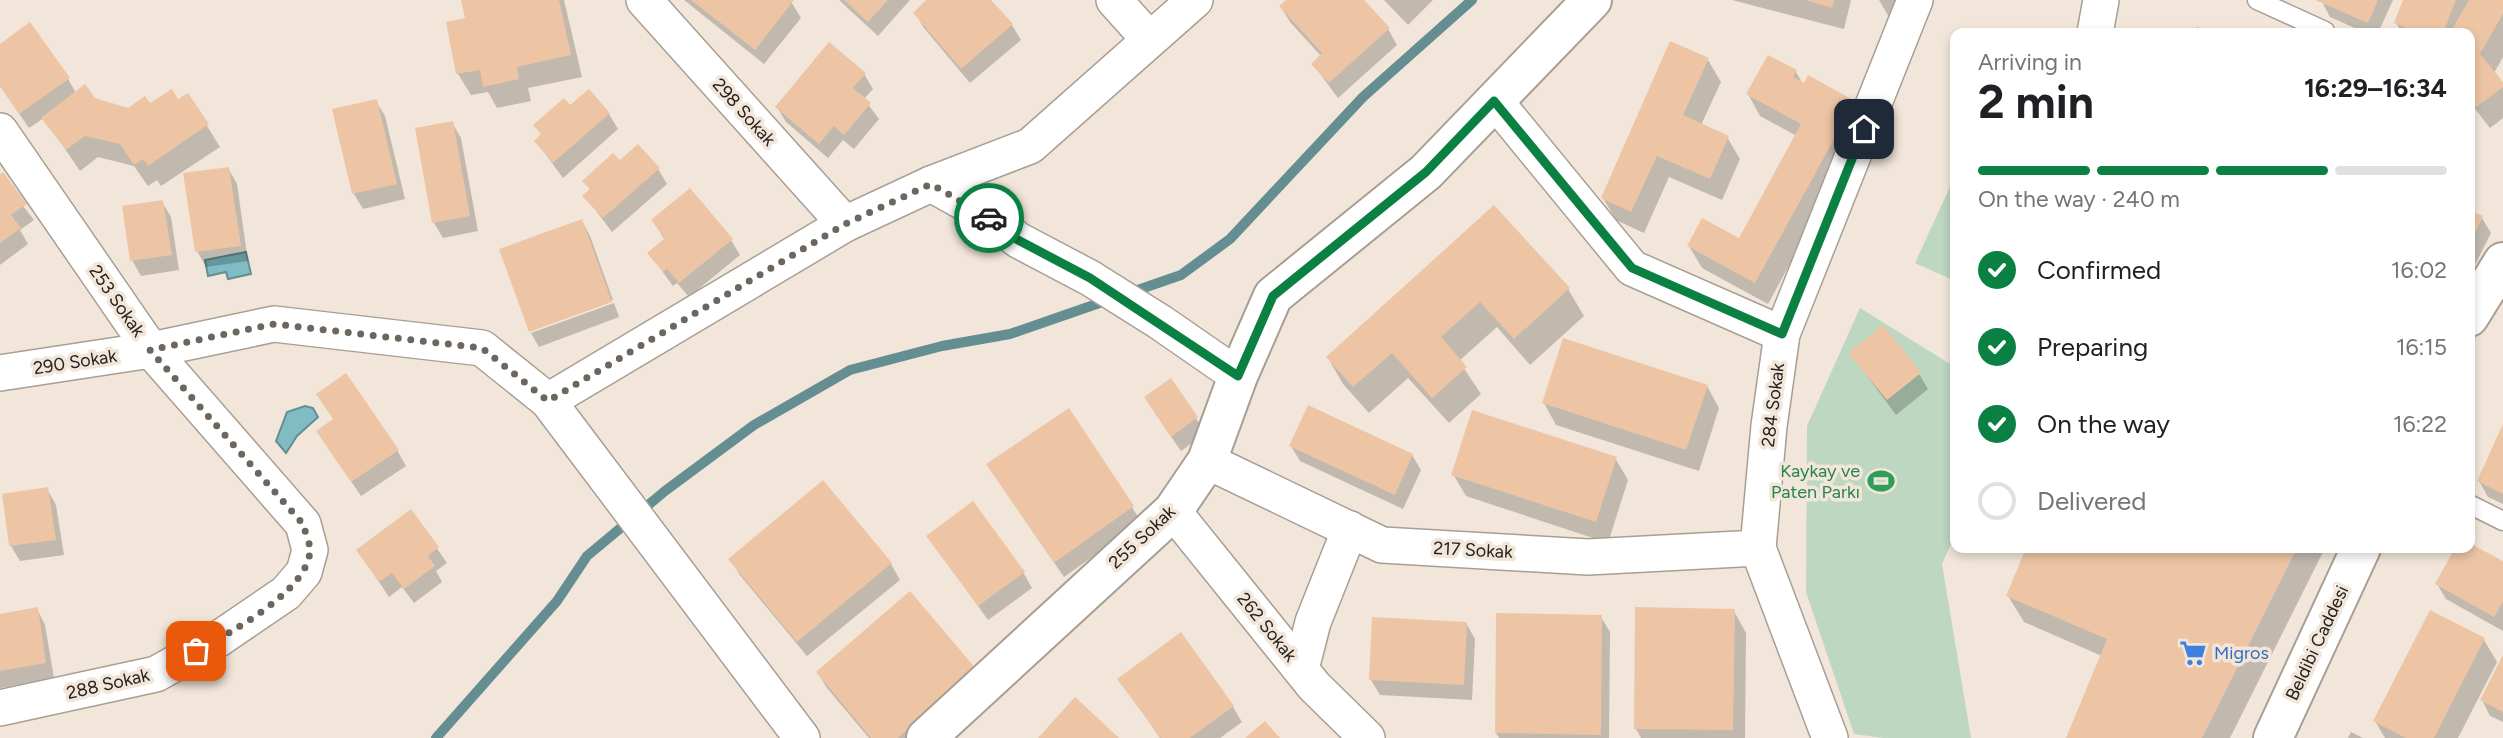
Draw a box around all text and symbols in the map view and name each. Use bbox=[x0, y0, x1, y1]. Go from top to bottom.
text: Arriving in bbox=[1978, 48, 2082, 76]
text: 16:29–16:34 bbox=[2304, 72, 2447, 104]
street label: 298 Sokak bbox=[708, 74, 780, 151]
text: 2 min bbox=[1978, 74, 2094, 130]
pin bbox=[1834, 99, 1894, 159]
icon: home bbox=[1845, 110, 1883, 148]
courier bbox=[954, 183, 1024, 253]
text: On the way · 240 m bbox=[1978, 185, 2180, 213]
icon: car bbox=[970, 199, 1008, 237]
icon: check bbox=[1978, 251, 2016, 289]
text: Confirmed bbox=[2037, 254, 2161, 286]
text: 16:02 bbox=[2391, 256, 2447, 284]
street label: 253 Sokak bbox=[84, 261, 150, 341]
icon: check bbox=[1978, 328, 2016, 366]
text: Preparing bbox=[2037, 331, 2148, 363]
text: 16:15 bbox=[2396, 333, 2447, 361]
street label: 290 Sokak bbox=[32, 345, 119, 379]
street label: 284 Sokak bbox=[1757, 361, 1789, 448]
icon: check bbox=[1978, 405, 2016, 443]
text: On the way bbox=[2037, 408, 2170, 440]
text: 16:22 bbox=[2393, 410, 2447, 438]
place label: Kaykay ve Paten Parkı bbox=[1771, 460, 1860, 503]
sports icon: Kaykay ve Paten Parkı bbox=[1866, 466, 1896, 496]
text: Delivered bbox=[2037, 485, 2146, 517]
street label: 255 Sokak bbox=[1104, 500, 1180, 573]
street label: 217 Sokak bbox=[1433, 537, 1514, 563]
street label: Beldibi Caddesi bbox=[2281, 582, 2353, 704]
street label: 262 Sokak bbox=[1232, 588, 1302, 666]
pin bbox=[166, 621, 226, 681]
icon: bag bbox=[177, 632, 215, 670]
supermarket icon: Migros bbox=[2178, 638, 2208, 668]
place label: Migros bbox=[2214, 642, 2269, 664]
street label: 288 Sokak bbox=[64, 664, 152, 704]

